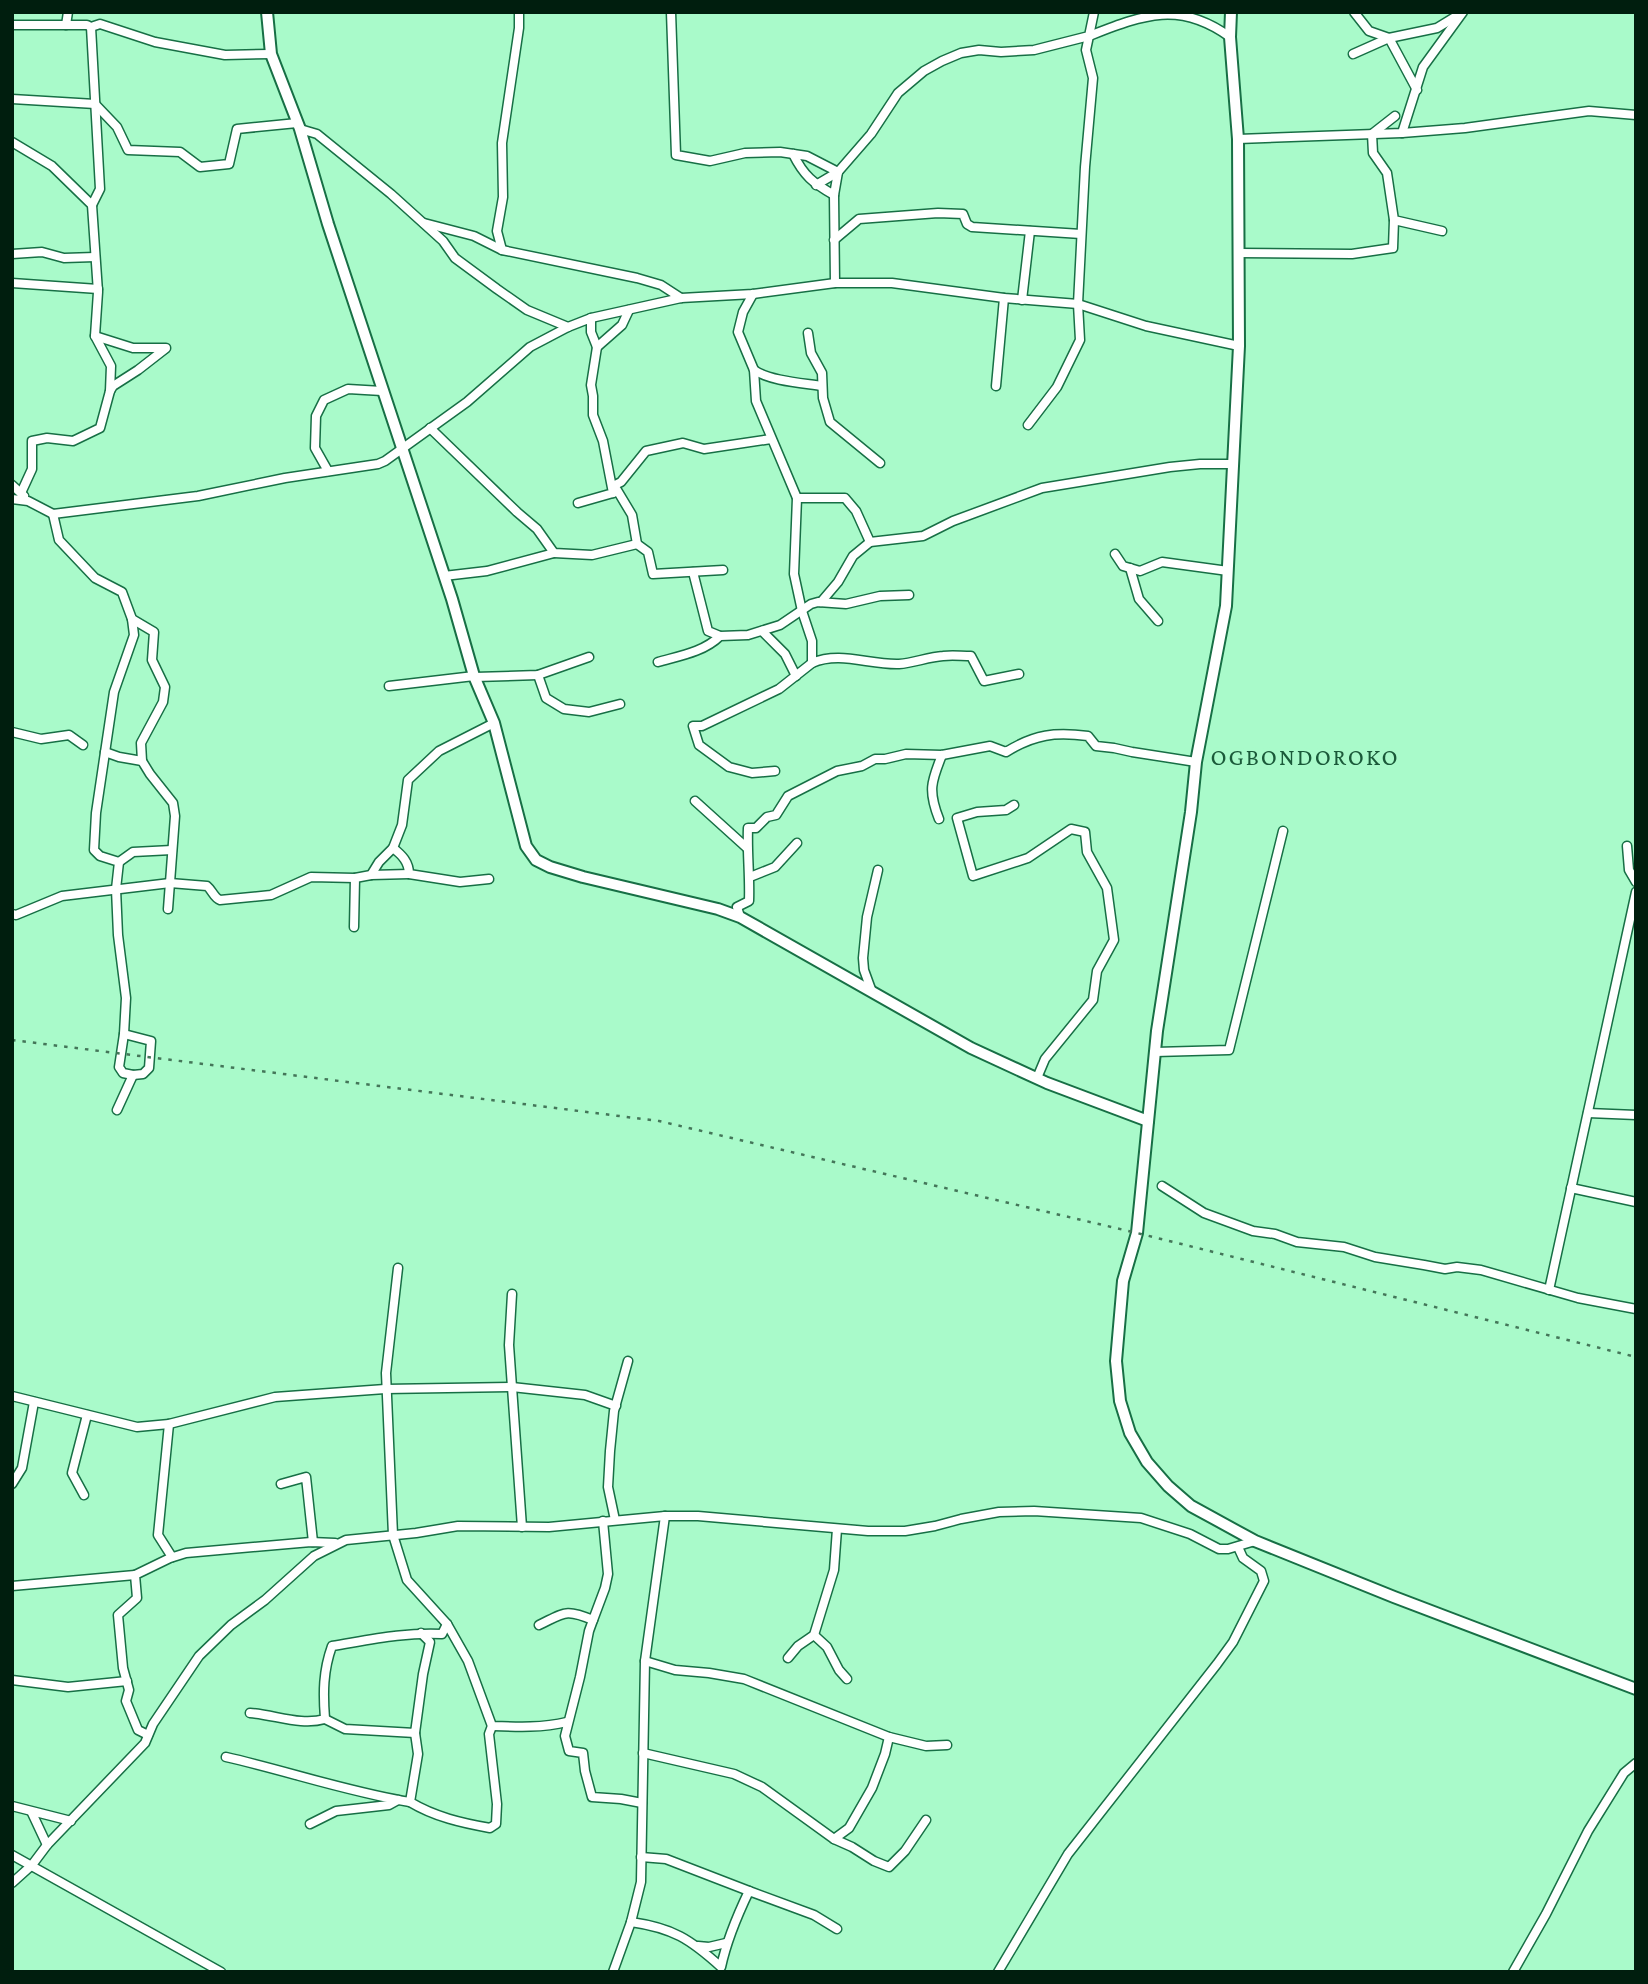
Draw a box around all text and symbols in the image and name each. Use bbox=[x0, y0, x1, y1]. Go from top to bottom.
district label: OGBONDOROKO bbox=[1210, 743, 1400, 770]

